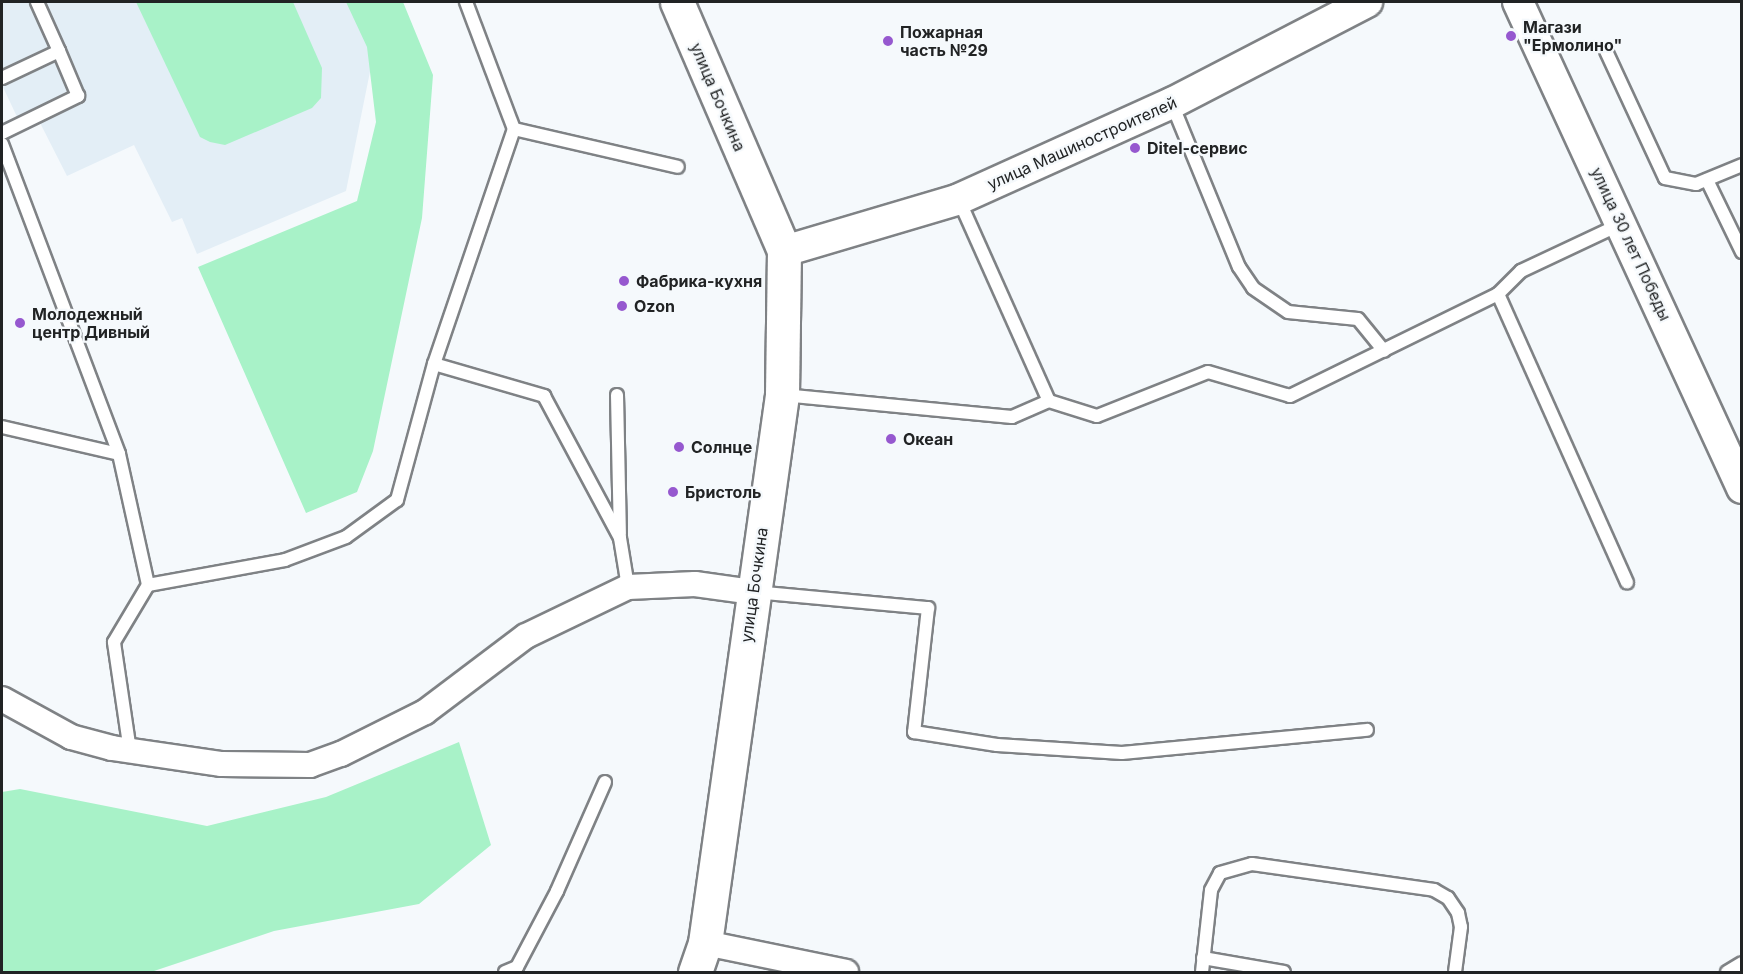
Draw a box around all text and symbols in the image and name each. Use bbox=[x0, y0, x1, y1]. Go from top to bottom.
place label: Магази "Ермолино" bbox=[1523, 17, 1622, 55]
place label: Пожарная часть №29 bbox=[900, 22, 988, 60]
marker: Магази "Ермолино" bbox=[1504, 29, 1518, 43]
marker: Пожарная часть №29 bbox=[881, 34, 895, 48]
street label: улица Бочкина bbox=[687, 40, 749, 154]
street label: улица Машиностроителей bbox=[984, 92, 1180, 194]
place label: Ditel-сервис bbox=[1147, 138, 1248, 158]
marker: Ditel-сервис bbox=[1128, 141, 1142, 155]
street label: улица 30 лет Победы bbox=[1587, 164, 1675, 324]
place label: Фабрика-кухня bbox=[636, 271, 762, 291]
marker: Фабрика-кухня bbox=[617, 274, 631, 288]
place label: Ozon bbox=[634, 296, 675, 316]
marker: Ozon bbox=[615, 299, 629, 313]
place label: Молодежный центр Дивный bbox=[32, 304, 150, 342]
marker: Молодежный центр Дивный bbox=[13, 316, 27, 330]
place label: Океан bbox=[903, 429, 953, 449]
marker: Океан bbox=[884, 432, 898, 446]
place label: Солнце bbox=[691, 437, 752, 457]
marker: Солнце bbox=[672, 440, 686, 454]
place label: Бристоль bbox=[685, 482, 762, 502]
marker: Бристоль bbox=[666, 485, 680, 499]
street label: улица Бочкина bbox=[736, 526, 772, 644]

